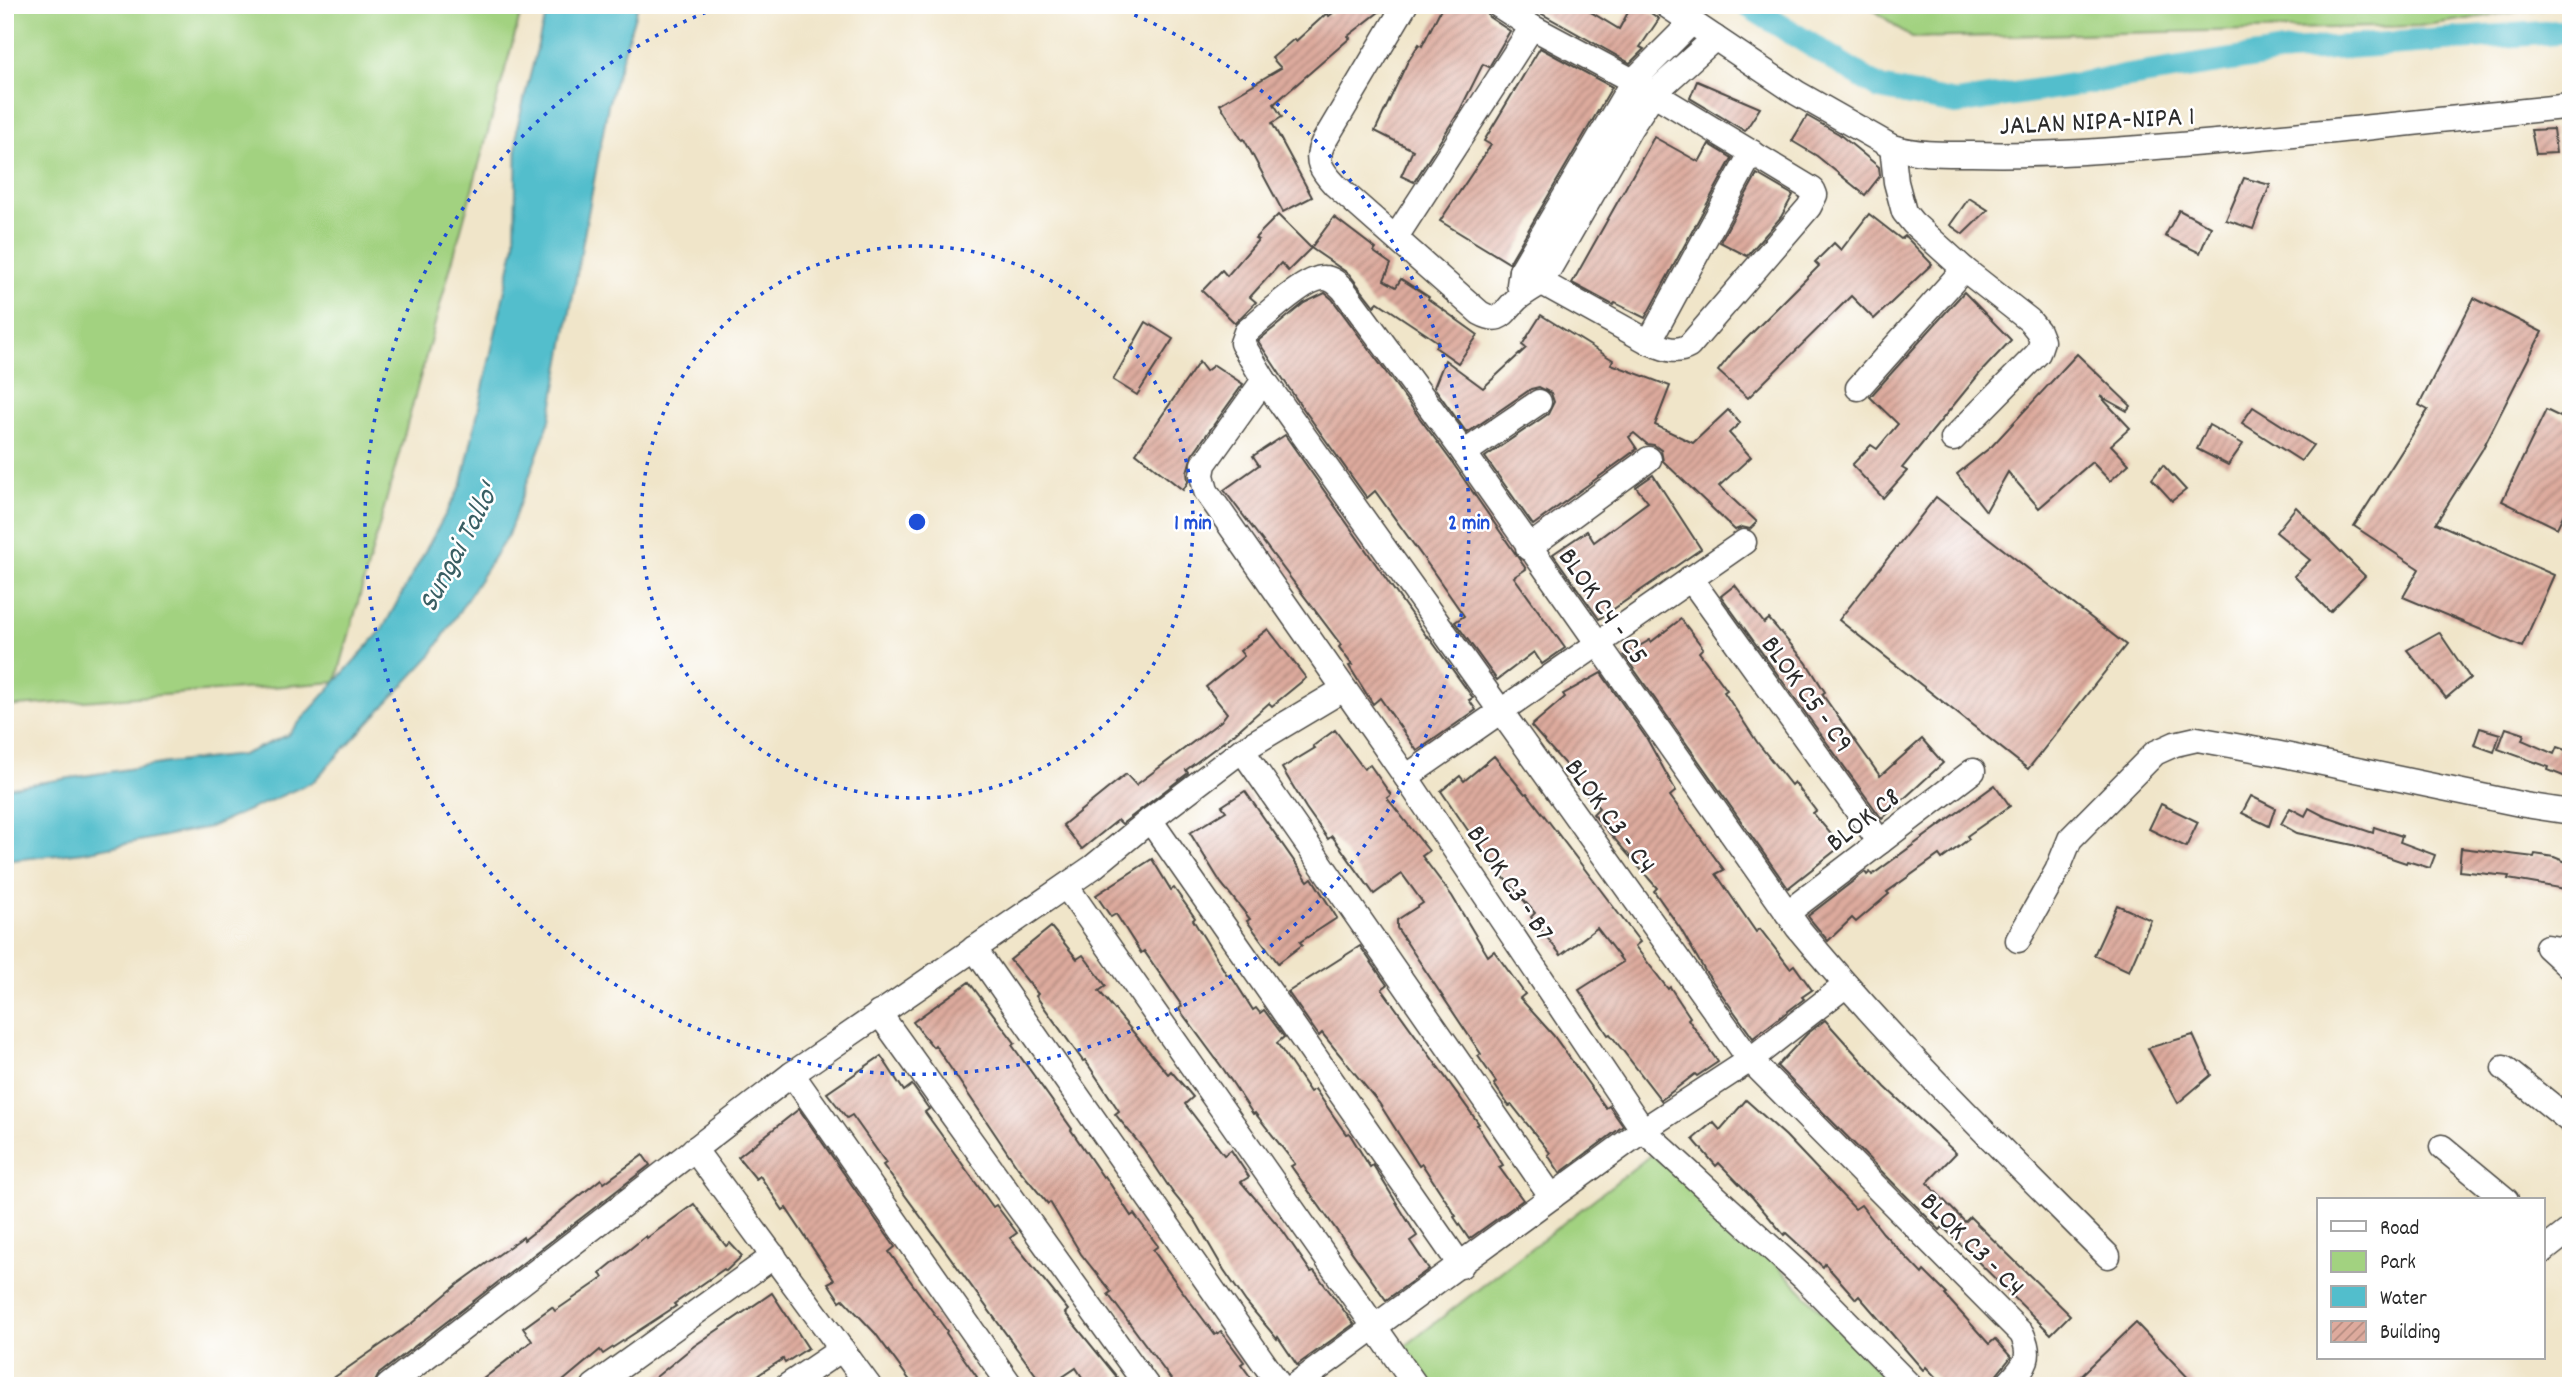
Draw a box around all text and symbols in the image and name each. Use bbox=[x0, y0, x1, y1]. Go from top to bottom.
street label: JALAN NIPA-NIPA 1 bbox=[1999, 99, 2196, 149]
water label: Sungai Tallo' bbox=[409, 475, 514, 621]
centre of rings bbox=[905, 510, 929, 534]
text: 1 min bbox=[1174, 510, 1212, 540]
text: 2 min bbox=[1448, 510, 1490, 540]
street label: BLOK C4 - C5 bbox=[1546, 541, 1656, 675]
street label: BLOK C5 - C9 bbox=[1749, 629, 1861, 763]
street label: BLOK C3 - C4 bbox=[1552, 752, 1664, 884]
street label: BLOK C8 bbox=[1819, 780, 1911, 864]
street label: BLOK C3 - B7 bbox=[1454, 819, 1562, 951]
street label: BLOK C3 - C4 bbox=[1909, 1185, 2032, 1308]
legend bbox=[2317, 1198, 2544, 1360]
text: Road bbox=[2380, 1215, 2419, 1245]
text: Park bbox=[2380, 1249, 2416, 1279]
text: Water bbox=[2380, 1285, 2427, 1315]
text: Building bbox=[2380, 1319, 2440, 1349]

